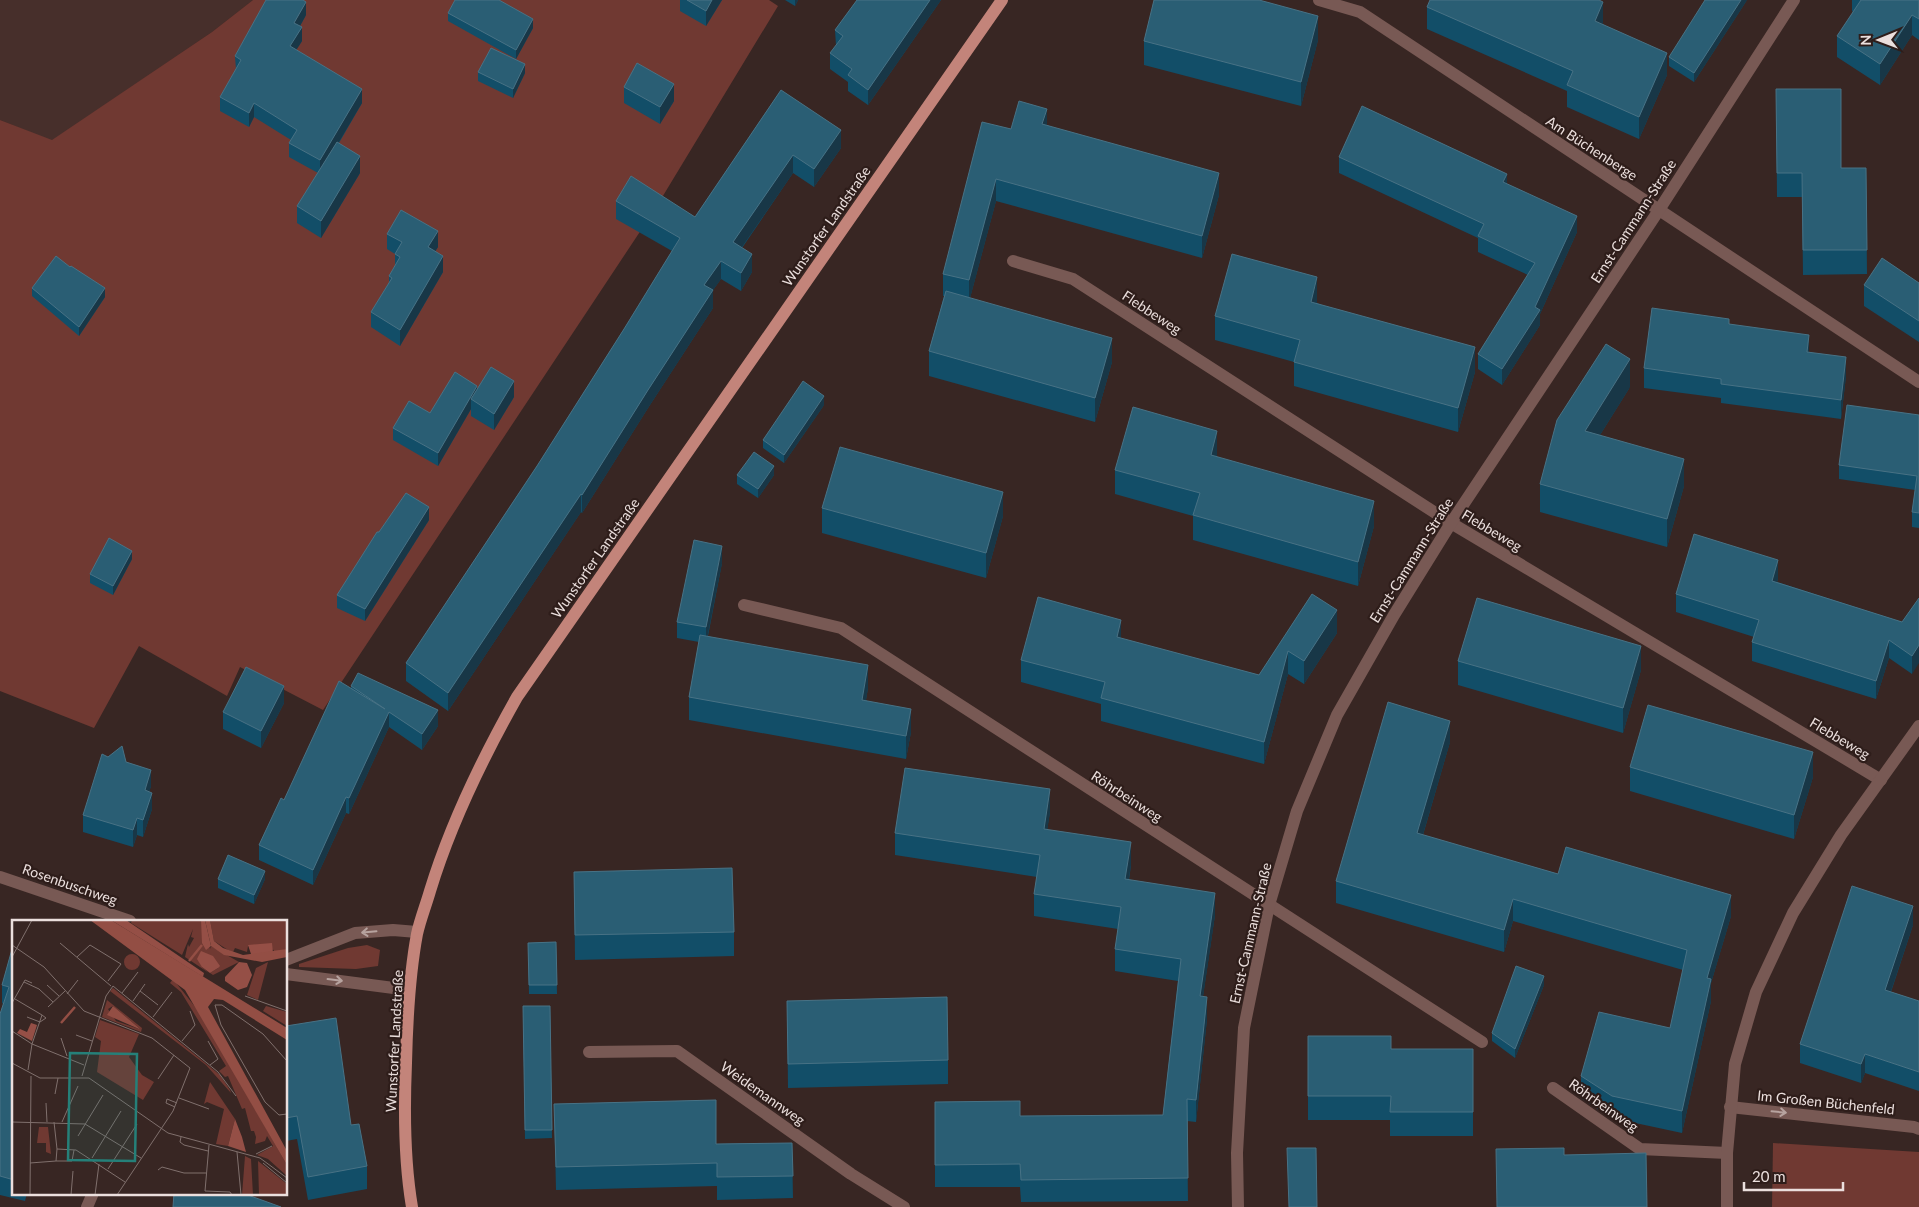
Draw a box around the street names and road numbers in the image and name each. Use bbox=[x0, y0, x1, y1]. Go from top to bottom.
street label: Am Büchenberge bbox=[1543, 112, 1641, 184]
street label: Ernst-Cammann-Straße bbox=[1587, 156, 1679, 286]
street label: Wunstorfer Landstraße bbox=[778, 163, 874, 289]
street label: Flebbeweg bbox=[1119, 287, 1185, 337]
street label: Ernst-Cammann-Straße bbox=[1366, 494, 1456, 626]
street label: Wunstorfer Landstraße bbox=[547, 495, 643, 621]
street label: Flebbeweg bbox=[1459, 505, 1525, 555]
street label: Flebbeweg bbox=[1807, 713, 1873, 763]
street label: Röhrbeinweg bbox=[1088, 767, 1166, 825]
street label: Rosenbuschweg bbox=[20, 860, 120, 908]
street label: Ernst-Cammann-Straße bbox=[1226, 861, 1274, 1005]
street label: Wunstorfer Landstraße bbox=[382, 969, 406, 1113]
street label: Weidemannweg bbox=[717, 1058, 809, 1128]
street label: Röhrbeinweg bbox=[1566, 1075, 1642, 1135]
street label: Im Großen Büchenfeld bbox=[1756, 1086, 1896, 1118]

